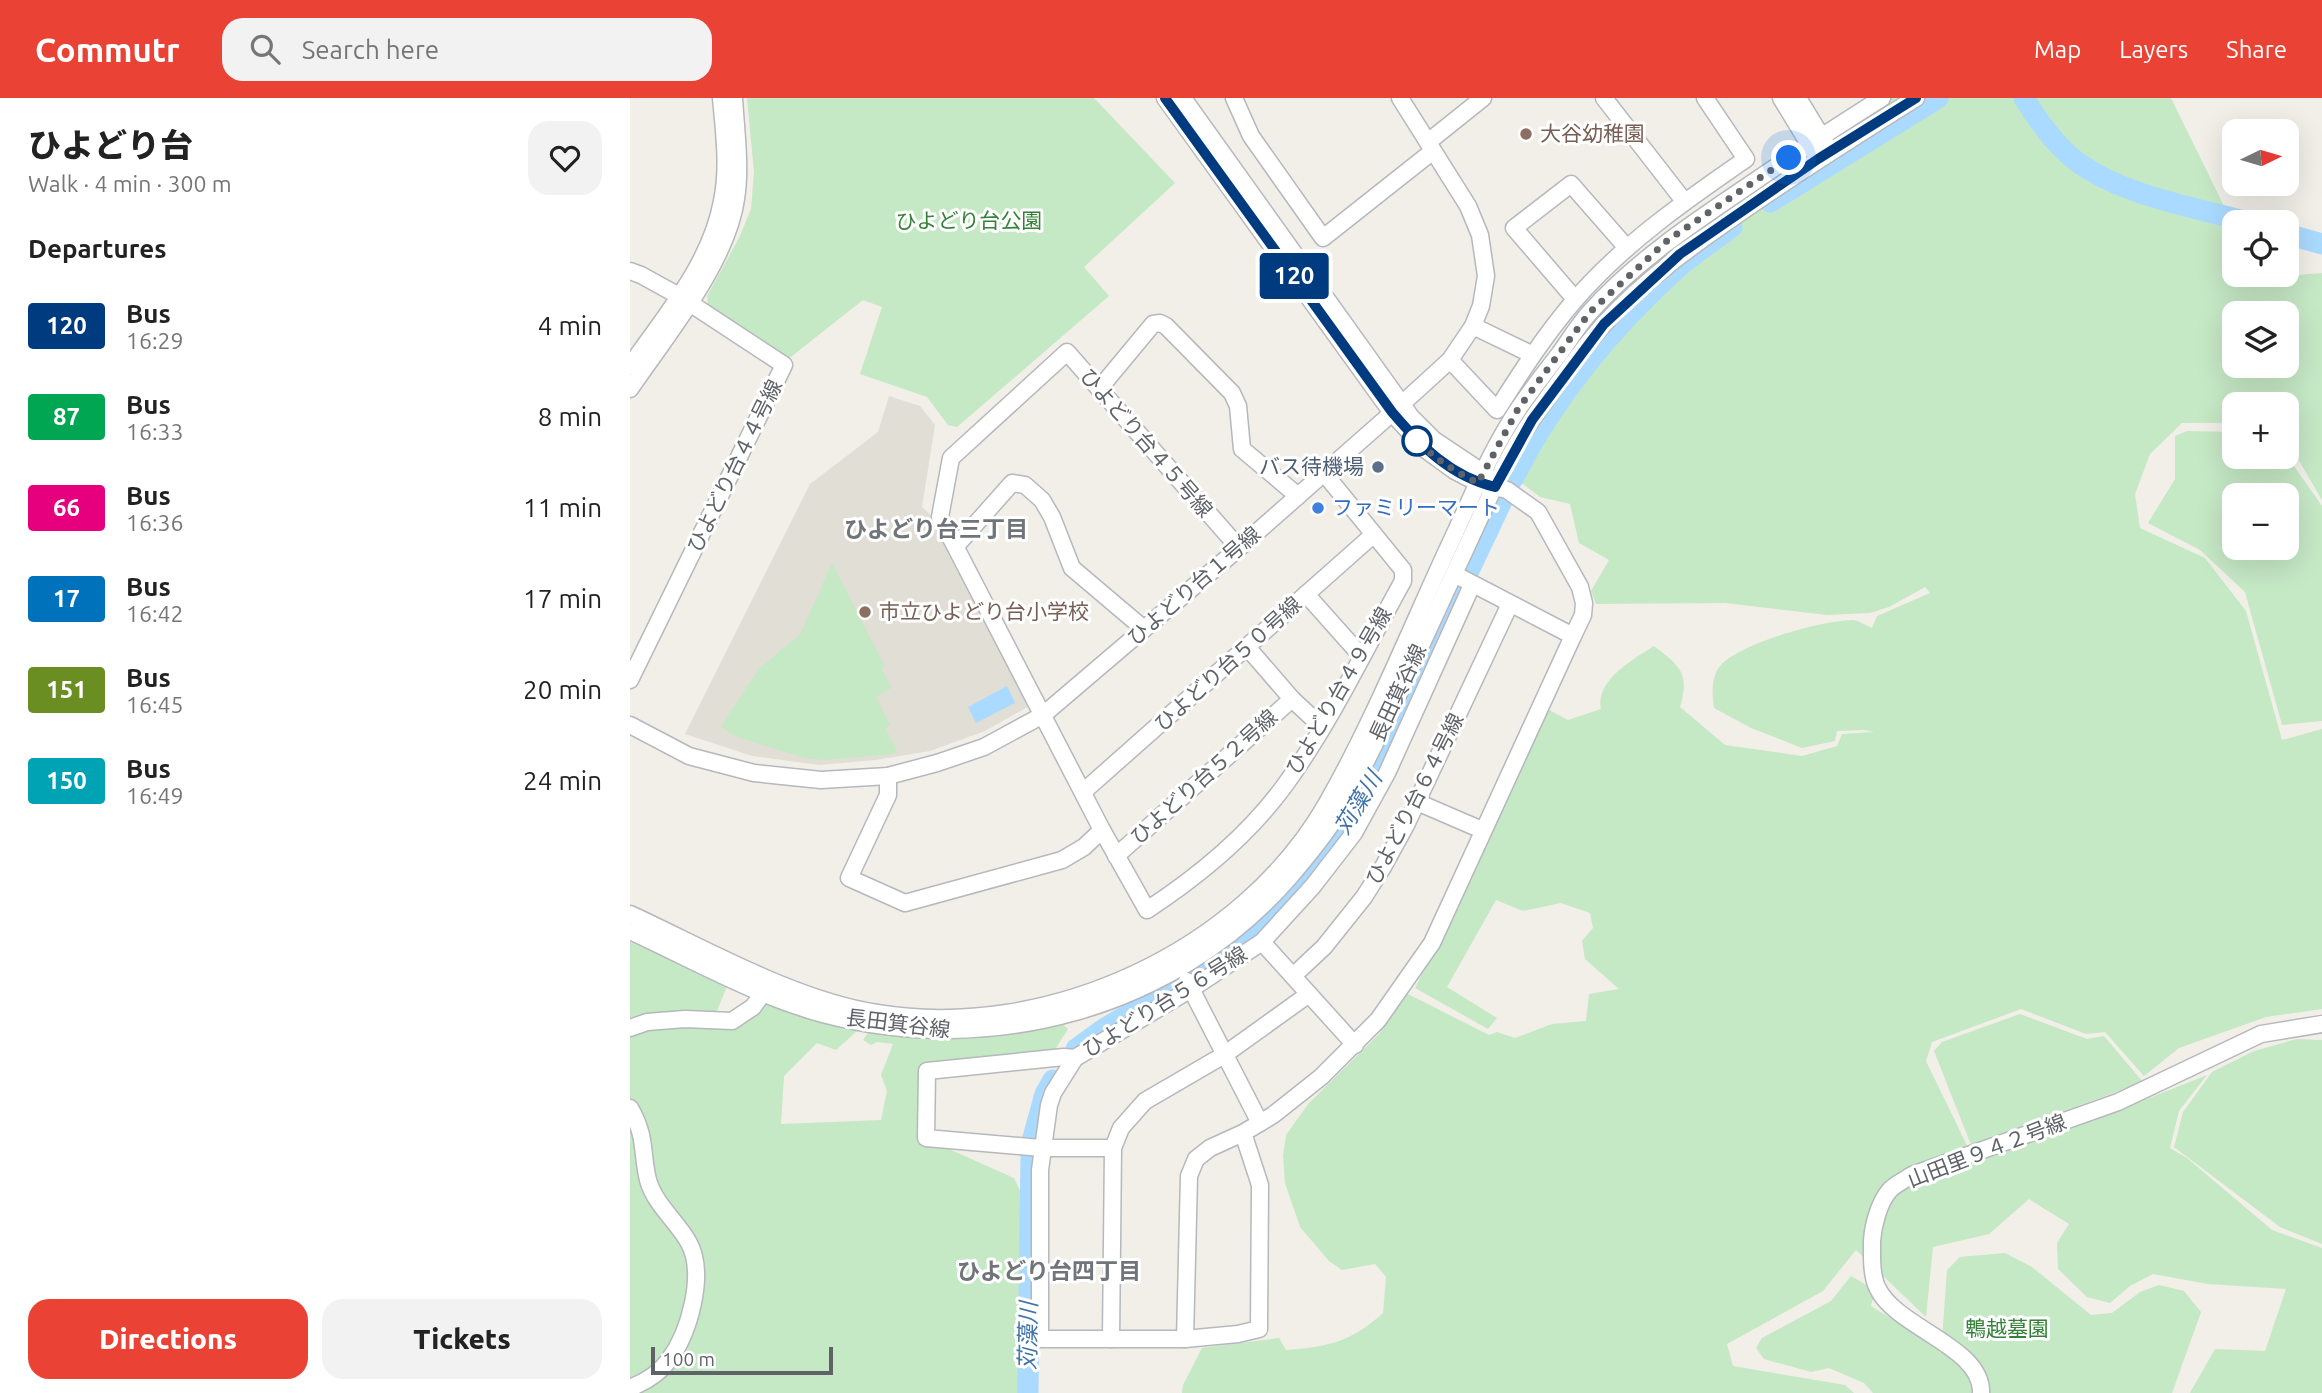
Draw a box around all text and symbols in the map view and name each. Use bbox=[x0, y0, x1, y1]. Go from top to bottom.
search box bbox=[222, 18, 712, 81]
icon: search bbox=[246, 30, 284, 68]
text: Commutr bbox=[35, 31, 180, 68]
text: Search here bbox=[302, 35, 439, 64]
text: Map bbox=[2034, 36, 2081, 63]
text: Layers bbox=[2119, 36, 2188, 63]
text: Share bbox=[2226, 36, 2287, 63]
north arrow bbox=[2222, 119, 2300, 196]
map controls bbox=[2222, 119, 2299, 560]
button: heart bbox=[528, 121, 602, 195]
place label: 大谷幼稚園 bbox=[1540, 121, 1645, 145]
text: ひよどり台 bbox=[28, 126, 193, 163]
marker: 大谷幼稚園 bbox=[1518, 126, 1534, 142]
your location bbox=[1771, 140, 1806, 175]
text: Walk · 4 min · 300 m bbox=[28, 171, 232, 196]
park label: ひよどり台公園 bbox=[896, 208, 1043, 232]
button: locate bbox=[2222, 210, 2299, 287]
text: Departures bbox=[28, 234, 166, 263]
line badge: 120 bbox=[1254, 253, 1334, 299]
text: 120 bbox=[1274, 262, 1314, 289]
text: Bus bbox=[126, 299, 171, 328]
button: layers bbox=[2222, 301, 2299, 378]
text: 4 min bbox=[538, 311, 602, 340]
text: 120 bbox=[46, 312, 87, 339]
text: 16:29 bbox=[126, 328, 184, 353]
street label: ひよどり台４５号線 bbox=[1076, 363, 1218, 522]
street label: ひよどり台４４号線 bbox=[682, 375, 786, 556]
text: Bus bbox=[126, 390, 171, 419]
button: + bbox=[2222, 392, 2299, 469]
text: 8 min bbox=[538, 402, 602, 431]
text: 87 bbox=[53, 403, 80, 430]
text: 16:33 bbox=[126, 419, 184, 444]
unlabelled marker bbox=[1402, 426, 1432, 456]
place label: バス待機場 bbox=[1259, 454, 1364, 478]
marker: バス待機場 bbox=[1370, 459, 1386, 475]
text: Bus bbox=[126, 481, 171, 510]
button: − bbox=[2222, 483, 2299, 560]
text: 11 min bbox=[523, 493, 602, 522]
text: 66 bbox=[53, 494, 80, 521]
place label: ファミリーマート bbox=[1332, 495, 1500, 519]
marker: ファミリーマート bbox=[1310, 500, 1326, 516]
text: 16:36 bbox=[126, 510, 184, 535]
district label: ひよどり台三丁目 bbox=[844, 516, 1028, 541]
street label: ひよどり台１号線 bbox=[1122, 521, 1265, 649]
text: Bus bbox=[126, 572, 171, 601]
text: 17 min bbox=[523, 584, 602, 613]
text: 17 bbox=[53, 585, 80, 612]
street label: ひよどり台５０号線 bbox=[1149, 591, 1306, 735]
place label: 市立ひよどり台小学校 bbox=[879, 599, 1089, 623]
text: 16:42 bbox=[126, 601, 184, 626]
street label: ひよどり台４９号線 bbox=[1280, 603, 1396, 778]
marker: 市立ひよどり台小学校 bbox=[857, 604, 873, 620]
street label: 長田箕谷線 bbox=[1364, 640, 1430, 745]
text: Bus bbox=[126, 663, 171, 692]
text: 20 min bbox=[523, 675, 602, 704]
text: 151 bbox=[46, 676, 87, 703]
text: 16:45 bbox=[126, 692, 184, 717]
street label: ひよどり台５２号線 bbox=[1125, 704, 1282, 848]
street label: ひよどり台６４号線 bbox=[1361, 709, 1468, 888]
text: Bus bbox=[126, 754, 171, 783]
water label: 苅藻川 bbox=[1329, 764, 1388, 839]
text: 24 min bbox=[523, 766, 602, 795]
text: 150 bbox=[46, 767, 87, 794]
text: 16:49 bbox=[126, 783, 184, 808]
street label: ひよどり台５６号線 bbox=[1078, 941, 1251, 1061]
street label: 長田箕谷線 bbox=[845, 1005, 952, 1041]
street label: 山田里９４２号線 bbox=[1904, 1109, 2069, 1191]
district label: ひよどり台四丁目 bbox=[957, 1258, 1141, 1283]
water label: 苅藻川 bbox=[1014, 1298, 1041, 1371]
button: Directions bbox=[28, 1299, 308, 1379]
button: Tickets bbox=[322, 1299, 602, 1379]
park label: 鵯越墓園 bbox=[1965, 1316, 2049, 1340]
scale bar bbox=[651, 1344, 833, 1376]
text: 100 m bbox=[662, 1348, 715, 1370]

